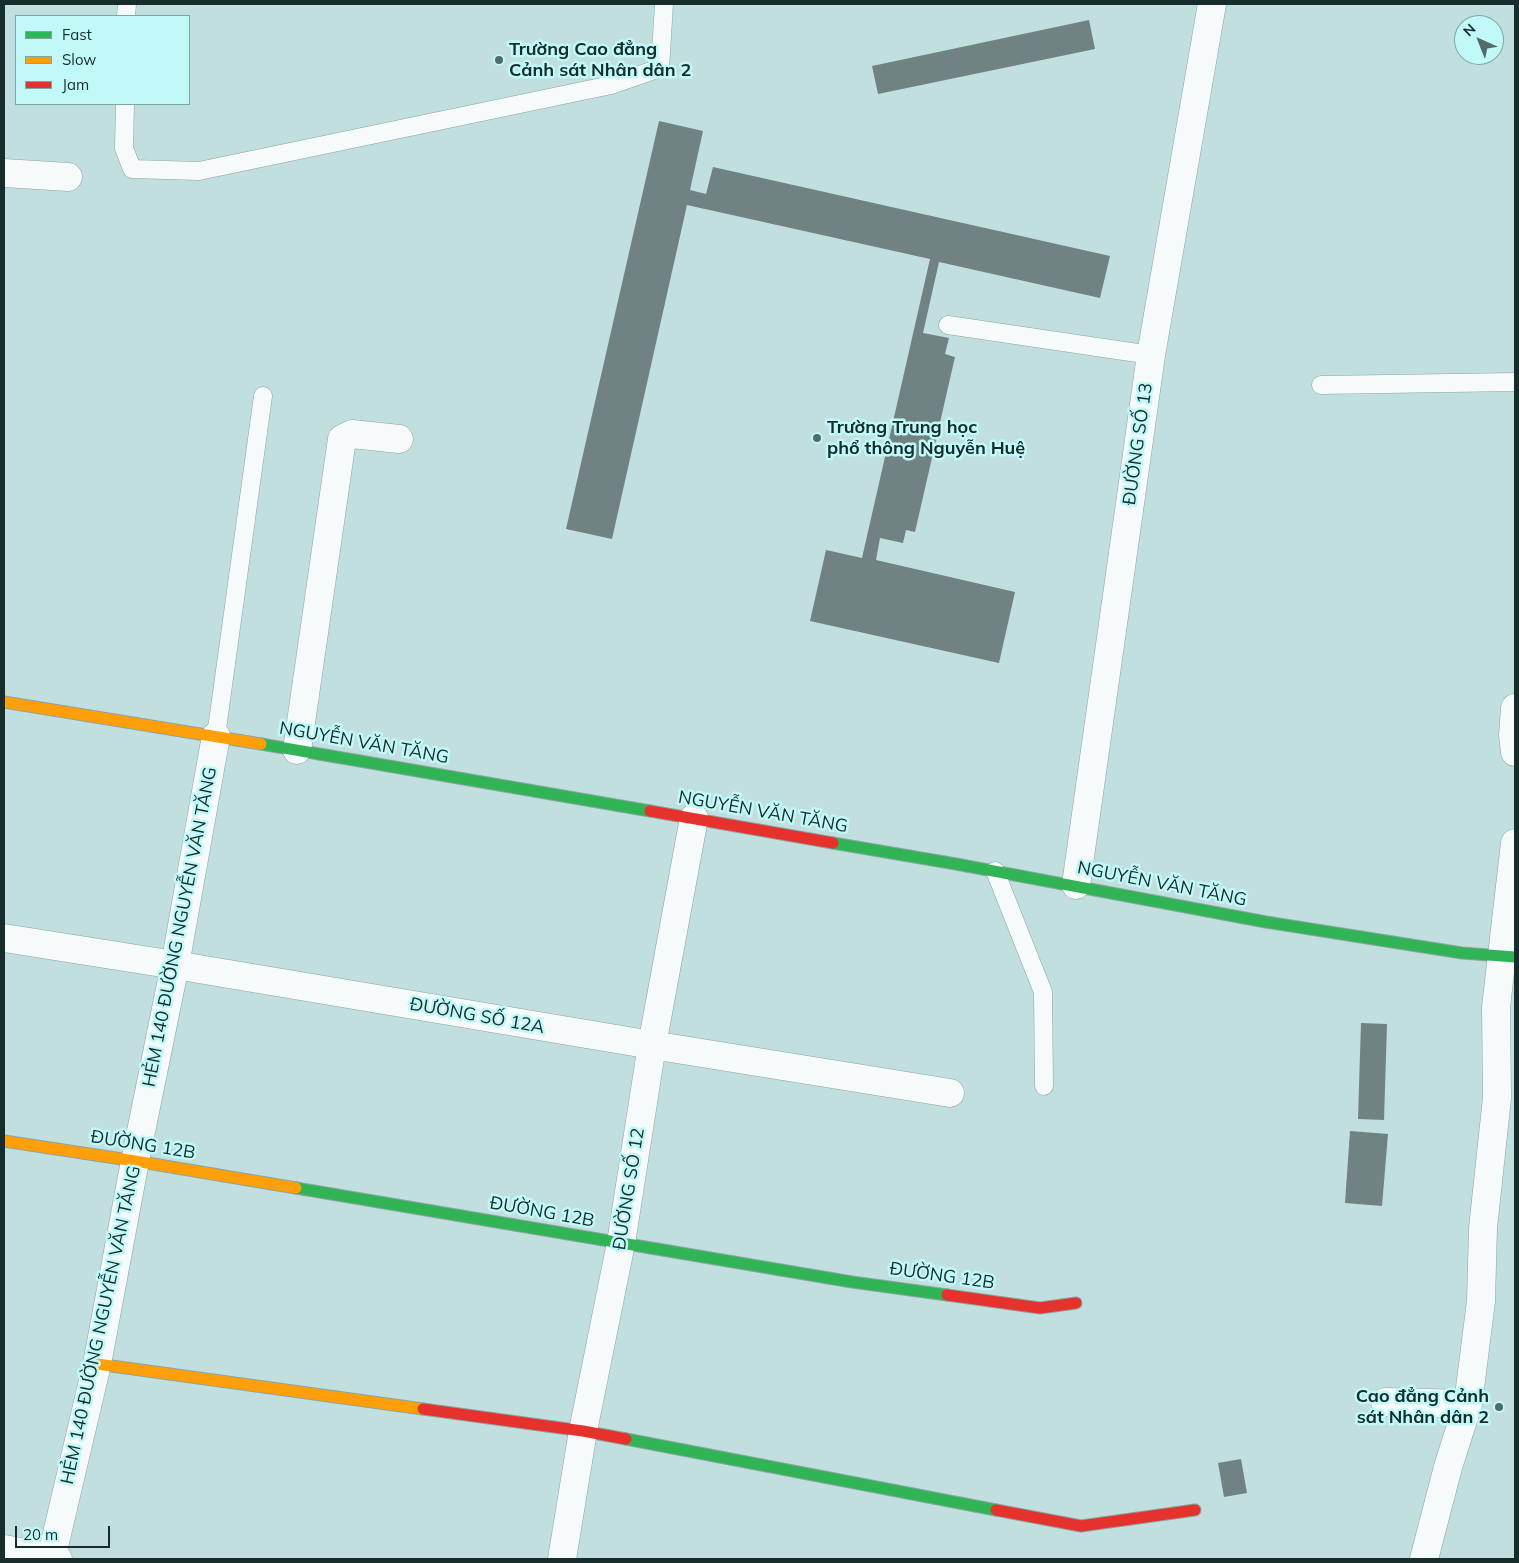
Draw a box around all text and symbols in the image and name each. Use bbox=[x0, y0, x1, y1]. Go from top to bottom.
legend bbox=[15, 15, 190, 105]
north arrow bbox=[1454, 15, 1504, 65]
text: N bbox=[1459, 20, 1479, 40]
text: Fast bbox=[62, 25, 92, 44]
place label: Trường Cao đẳng Cảnh sát Nhân dân 2 bbox=[509, 39, 691, 82]
text: Slow bbox=[62, 50, 96, 69]
marker: Trường Cao đẳng Cảnh sát Nhân dân 2 bbox=[493, 54, 505, 66]
text: Jam bbox=[62, 75, 89, 94]
street label: ĐƯỜNG SỐ 13 bbox=[1119, 382, 1157, 506]
place label: Trường Trung học phổ thông Nguyễn Huệ bbox=[827, 417, 1025, 459]
marker: Trường Trung học phổ thông Nguyễn Huệ bbox=[811, 432, 823, 444]
street label: NGUYỄN VĂN TĂNG bbox=[277, 717, 451, 769]
street label: HẺM 140 ĐƯỜNG NGUYỄN VĂN TĂNG bbox=[138, 765, 222, 1089]
street label: NGUYỄN VĂN TĂNG bbox=[676, 786, 850, 838]
street label: NGUYỄN VĂN TĂNG bbox=[1076, 857, 1248, 911]
street label: ĐƯỜNG SỐ 12A bbox=[408, 994, 546, 1038]
street label: ĐƯỜNG 12B bbox=[89, 1126, 197, 1164]
street label: ĐƯỜNG SỐ 12 bbox=[609, 1126, 649, 1252]
street label: HẺM 140 ĐƯỜNG NGUYỄN VĂN TĂNG bbox=[57, 1164, 145, 1486]
street label: ĐƯỜNG 12B bbox=[488, 1192, 596, 1232]
street label: ĐƯỜNG 12B bbox=[888, 1258, 996, 1294]
place label: Cao đẳng Cảnh sát Nhân dân 2 bbox=[1356, 1386, 1489, 1428]
marker: Cao đẳng Cảnh sát Nhân dân 2 bbox=[1493, 1401, 1505, 1413]
scale bar bbox=[18, 1516, 112, 1548]
text: 20 m bbox=[23, 1525, 58, 1544]

